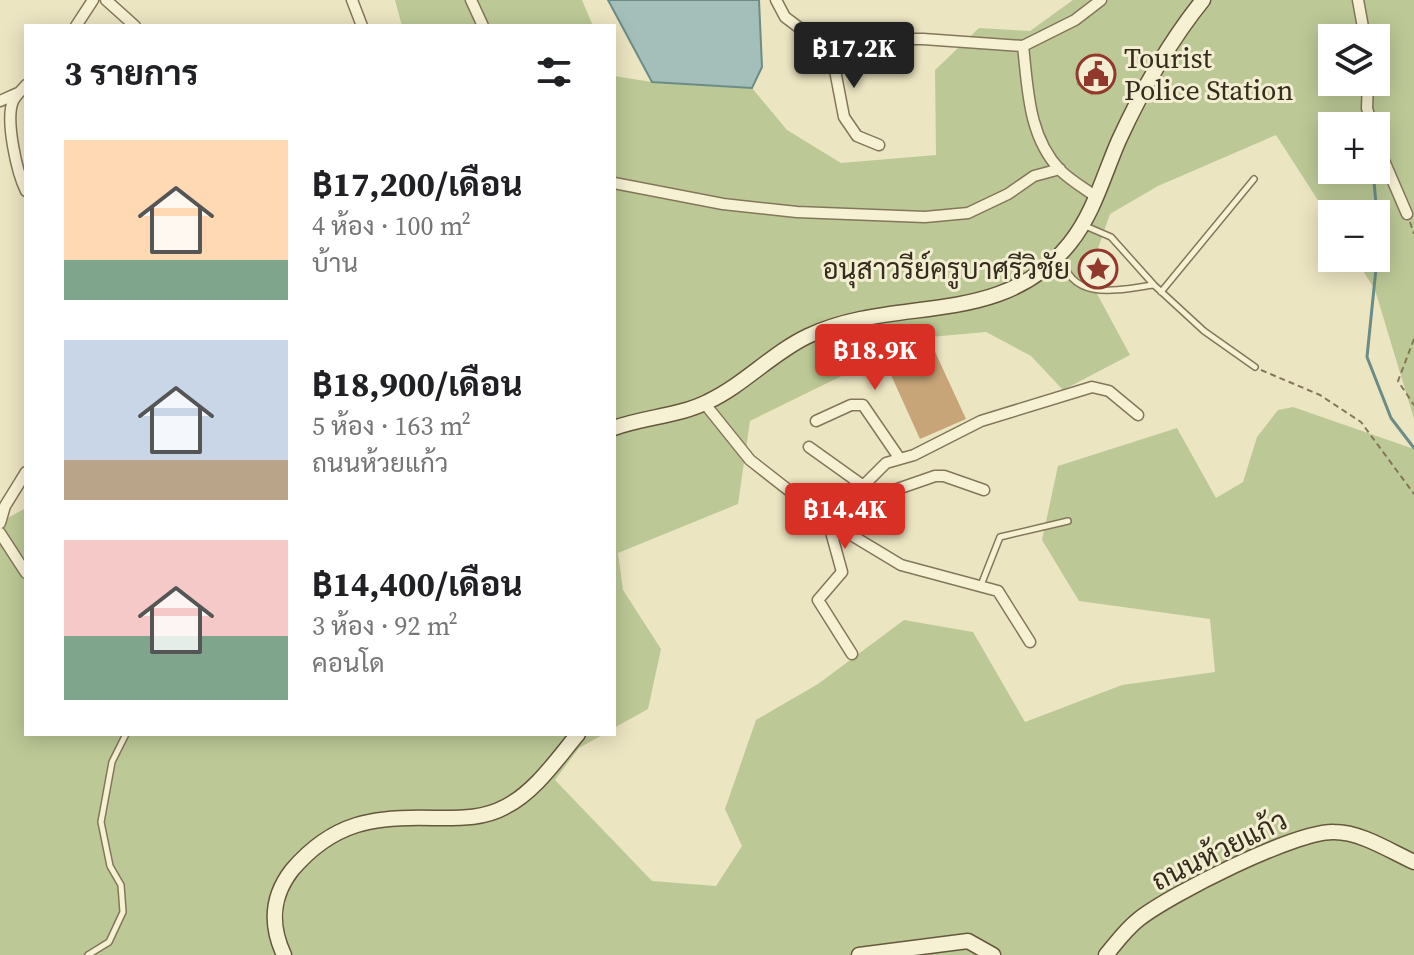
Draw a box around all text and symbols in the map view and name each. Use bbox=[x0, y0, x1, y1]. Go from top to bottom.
pin: ฿17.2K bbox=[789, 22, 919, 90]
map controls bbox=[1318, 24, 1390, 272]
button: layers bbox=[1318, 24, 1390, 96]
text: ฿17.2K bbox=[812, 30, 896, 66]
place label: Tourist Police Station bbox=[1124, 39, 1293, 109]
text: 3 รายการ bbox=[64, 50, 199, 96]
icon: filters bbox=[532, 50, 576, 94]
public building icon: Tourist Police Station bbox=[1075, 53, 1117, 95]
button: + bbox=[1318, 112, 1390, 184]
text: ฿17,200/เดือน bbox=[312, 161, 523, 207]
icon: home bbox=[128, 172, 224, 268]
button: − bbox=[1318, 200, 1390, 272]
text: 4 ห้อง · 100 m² bbox=[312, 208, 471, 244]
text: บ้าน bbox=[312, 245, 358, 281]
place icon: อนุสาวรีย์ครูบาศรีวิชัย bbox=[1077, 248, 1119, 290]
place label: อนุสาวรีย์ครูบาศรีวิชัย bbox=[822, 250, 1070, 289]
pin: ฿18.9K bbox=[810, 324, 940, 392]
text: ฿18.9K bbox=[833, 332, 917, 368]
text: ฿18,900/เดือน bbox=[312, 361, 523, 407]
icon: home bbox=[128, 372, 224, 468]
text: 5 ห้อง · 163 m² bbox=[312, 408, 471, 444]
text: ถนนห้วยแก้ว bbox=[312, 445, 448, 481]
pin: ฿14.4K bbox=[780, 483, 910, 551]
text: ฿14.4K bbox=[803, 491, 887, 527]
text: ฿14,400/เดือน bbox=[312, 561, 523, 607]
icon: home bbox=[128, 572, 224, 668]
text: 3 ห้อง · 92 m² bbox=[312, 608, 458, 644]
text: คอนโด bbox=[312, 645, 385, 681]
street label: ถนนห้วยแก้ว bbox=[1145, 801, 1293, 899]

